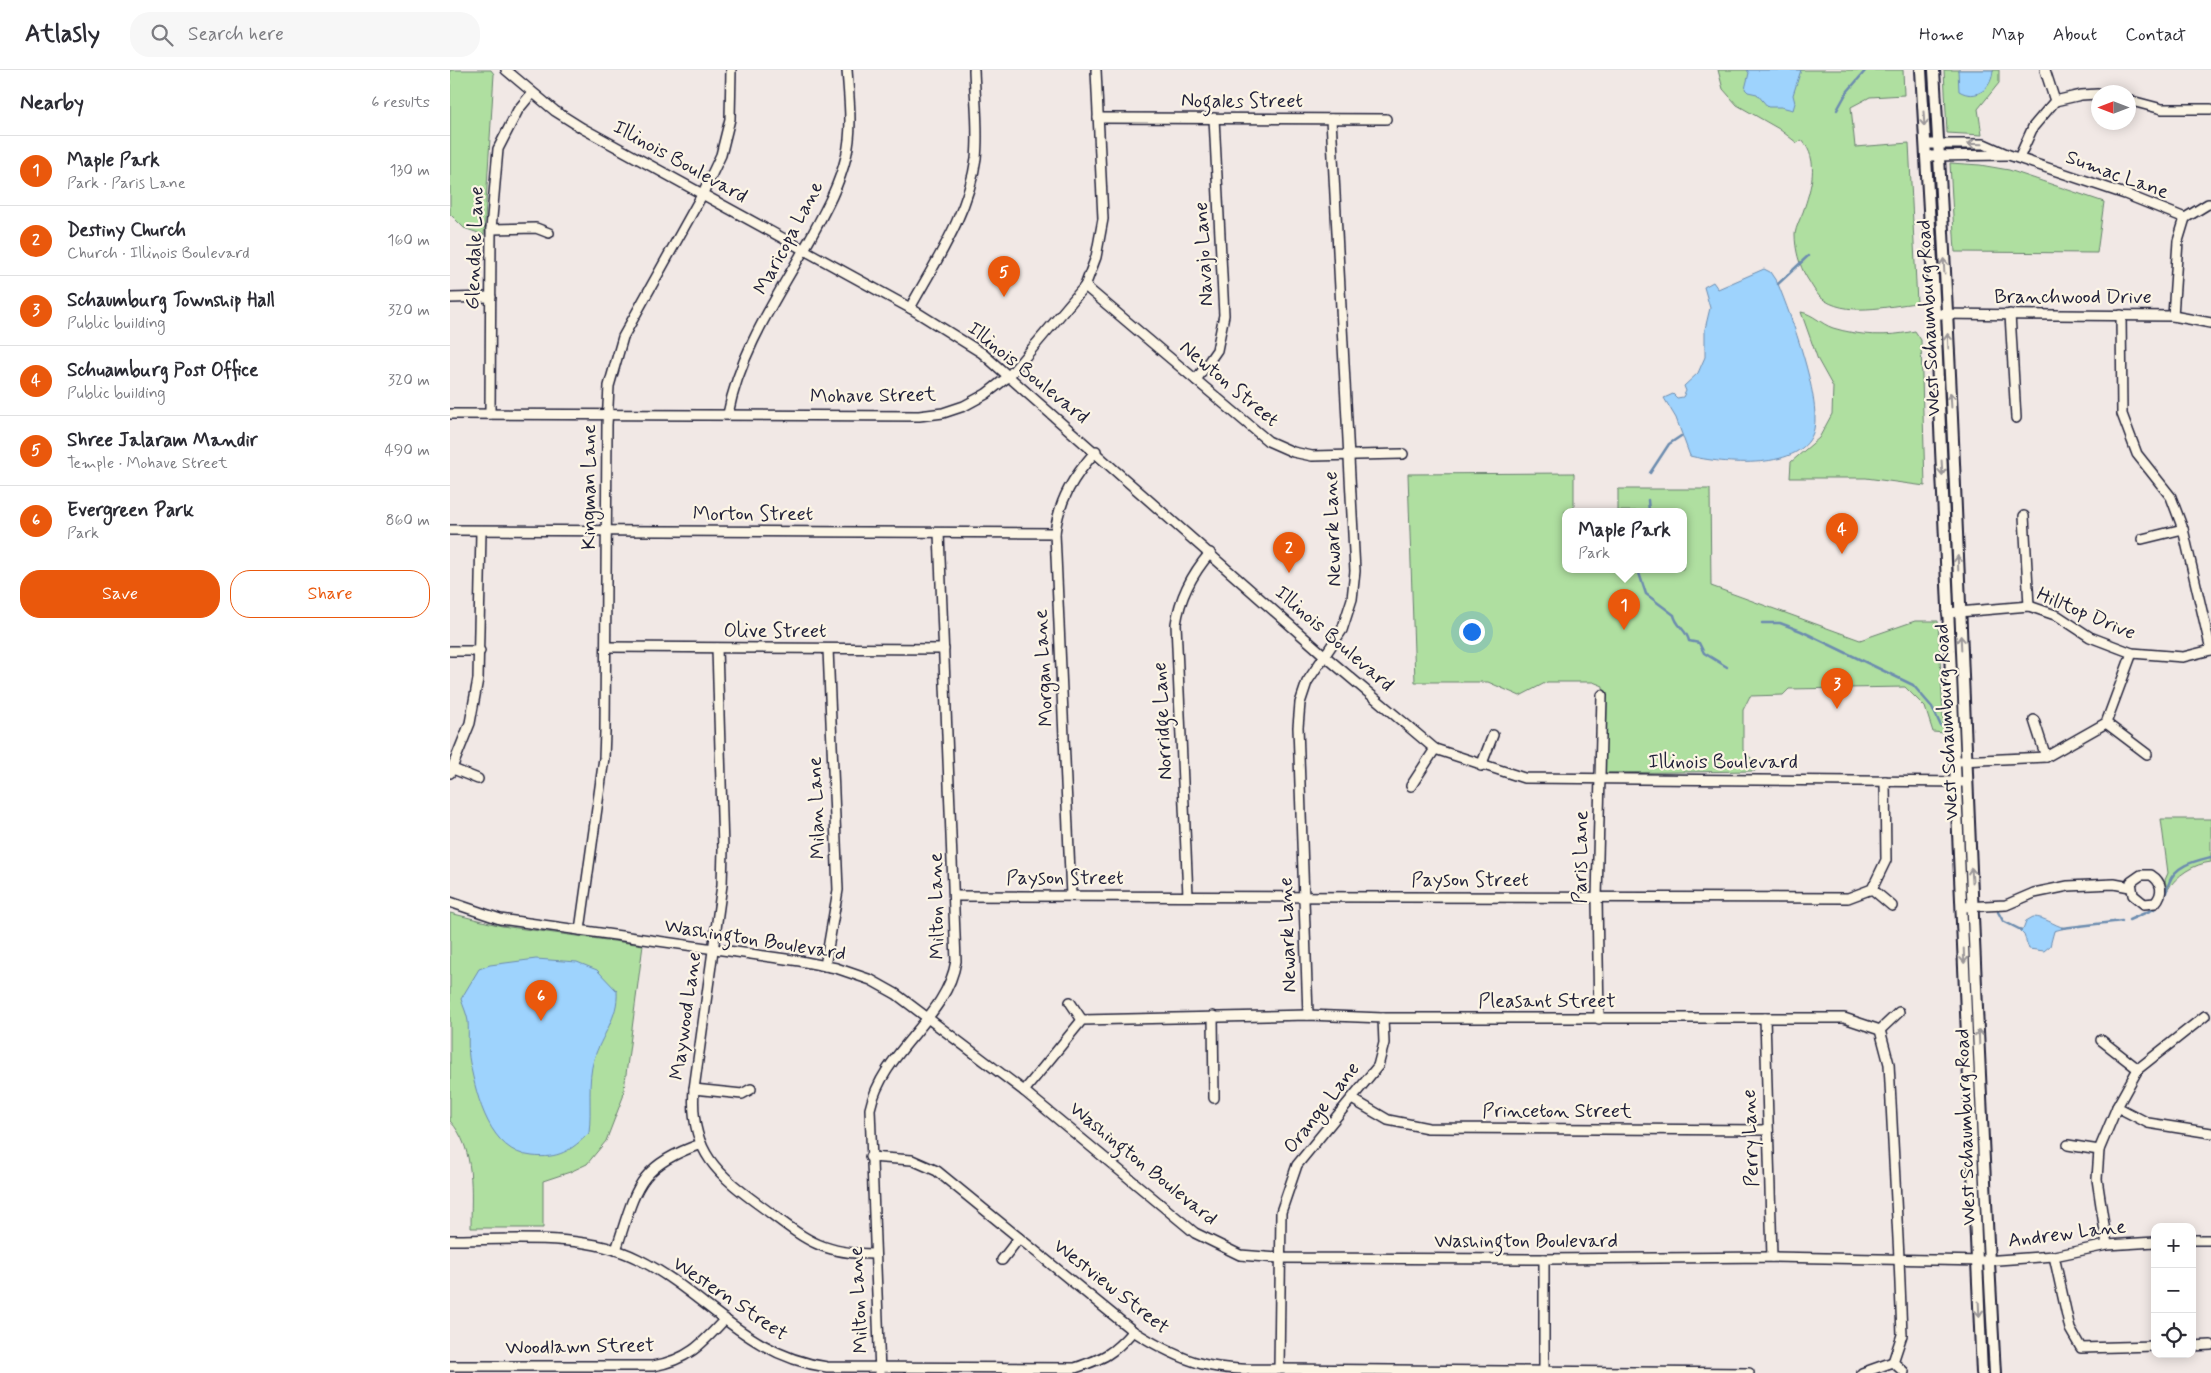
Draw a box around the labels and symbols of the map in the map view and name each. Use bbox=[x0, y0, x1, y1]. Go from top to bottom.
north arrow bbox=[2091, 85, 2136, 130]
street label: Nogales Street bbox=[1181, 88, 1303, 117]
one-way arrow bbox=[1920, 111, 1929, 127]
street label: Illinois Boulevard bbox=[608, 114, 752, 210]
one-way arrow bbox=[1967, 139, 1983, 149]
street label: Sumac Lane bbox=[2062, 144, 2172, 206]
street label: Maricopa Lane bbox=[748, 176, 830, 300]
street label: Glendale Lane bbox=[459, 186, 491, 310]
street label: Navajo Lane bbox=[1188, 201, 1220, 307]
street label: West Schaumburg Road bbox=[1910, 219, 1948, 417]
pin: 5 bbox=[988, 256, 1020, 297]
one-way arrow bbox=[1940, 258, 1949, 274]
street label: Branchwood Drive bbox=[1994, 284, 2152, 311]
street label: Illinois Boulevard bbox=[961, 315, 1095, 431]
one-way arrow bbox=[1944, 333, 1953, 349]
street label: Newton Street bbox=[1174, 334, 1284, 434]
street label: Mohave Street bbox=[810, 381, 937, 411]
one-way arrow bbox=[1947, 392, 1956, 408]
street label: Kingman Lane bbox=[576, 424, 604, 550]
one-way arrow bbox=[1937, 460, 1946, 476]
street label: Newark Lane bbox=[1317, 471, 1349, 587]
street label: Morton Street bbox=[693, 501, 813, 528]
pin: 4 bbox=[1826, 513, 1858, 554]
pin: 2 bbox=[1273, 532, 1305, 573]
one-way arrow bbox=[1953, 555, 1963, 571]
street label: Illinois Boulevard bbox=[1269, 580, 1399, 698]
street label: Hilltop Drive bbox=[2032, 581, 2140, 647]
pin: 1 bbox=[1608, 589, 1640, 630]
street label: Morgan Lane bbox=[1027, 608, 1062, 727]
street label: Olive Street bbox=[723, 618, 827, 645]
your location bbox=[1459, 619, 1485, 645]
street label: West Schaumburg Road bbox=[1928, 623, 1966, 821]
one-way arrow bbox=[1956, 635, 1965, 651]
street label: Norridge Lane bbox=[1146, 661, 1182, 781]
pin: 3 bbox=[1821, 668, 1853, 709]
street label: Illinois Boulevard bbox=[1648, 749, 1798, 776]
street label: Milan Lane bbox=[802, 756, 832, 860]
street label: Paris Lane bbox=[1567, 810, 1595, 904]
street label: Milton Lane bbox=[923, 852, 951, 960]
street label: Payson Street bbox=[1006, 865, 1124, 892]
street label: Payson Street bbox=[1411, 867, 1529, 894]
one-way arrow bbox=[1968, 867, 1977, 883]
street label: Newark Lane bbox=[1272, 877, 1304, 993]
street label: Washington Boulevard bbox=[662, 912, 848, 970]
one-way arrow bbox=[1959, 948, 1969, 964]
street label: Maywood Lane bbox=[664, 950, 708, 1082]
pin: 6 bbox=[525, 980, 557, 1021]
street label: Pleasant Street bbox=[1478, 988, 1616, 1015]
street label: West Schaumburg Road bbox=[1949, 1028, 1983, 1226]
one-way arrow bbox=[1975, 1029, 1984, 1045]
street label: Orange Lane bbox=[1278, 1056, 1367, 1160]
street label: Perry Lane bbox=[1736, 1089, 1766, 1187]
street label: Washington Boulevard bbox=[1062, 1096, 1223, 1234]
street label: Princeton Street bbox=[1482, 1098, 1632, 1125]
street label: Andrew Lane bbox=[2006, 1213, 2128, 1255]
street label: Washington Boulevard bbox=[1434, 1228, 1618, 1257]
street label: Westview Street bbox=[1047, 1233, 1175, 1341]
street label: Milton Lane bbox=[843, 1246, 875, 1354]
street label: Western Street bbox=[667, 1250, 793, 1348]
one-way arrow bbox=[1974, 1301, 1983, 1317]
street label: Woodlawn Street bbox=[505, 1332, 655, 1362]

